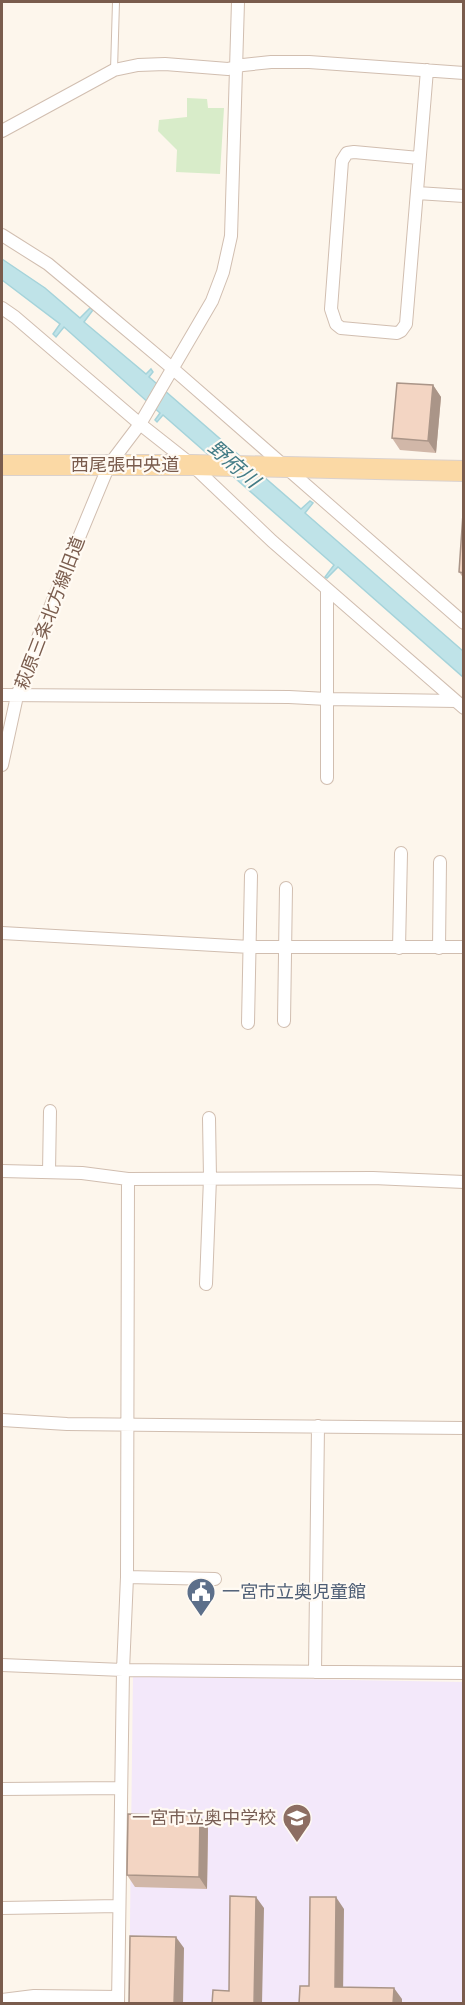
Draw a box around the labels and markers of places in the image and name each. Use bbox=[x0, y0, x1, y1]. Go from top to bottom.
public building icon: 一宮市立奥児童館 bbox=[185, 1576, 217, 1618]
place label: 一宮市立奥児童館 bbox=[222, 1581, 366, 1602]
school or university icon: 一宮市立奥中学校 bbox=[281, 1802, 313, 1844]
place label: 一宮市立奥中学校 bbox=[132, 1807, 276, 1828]

